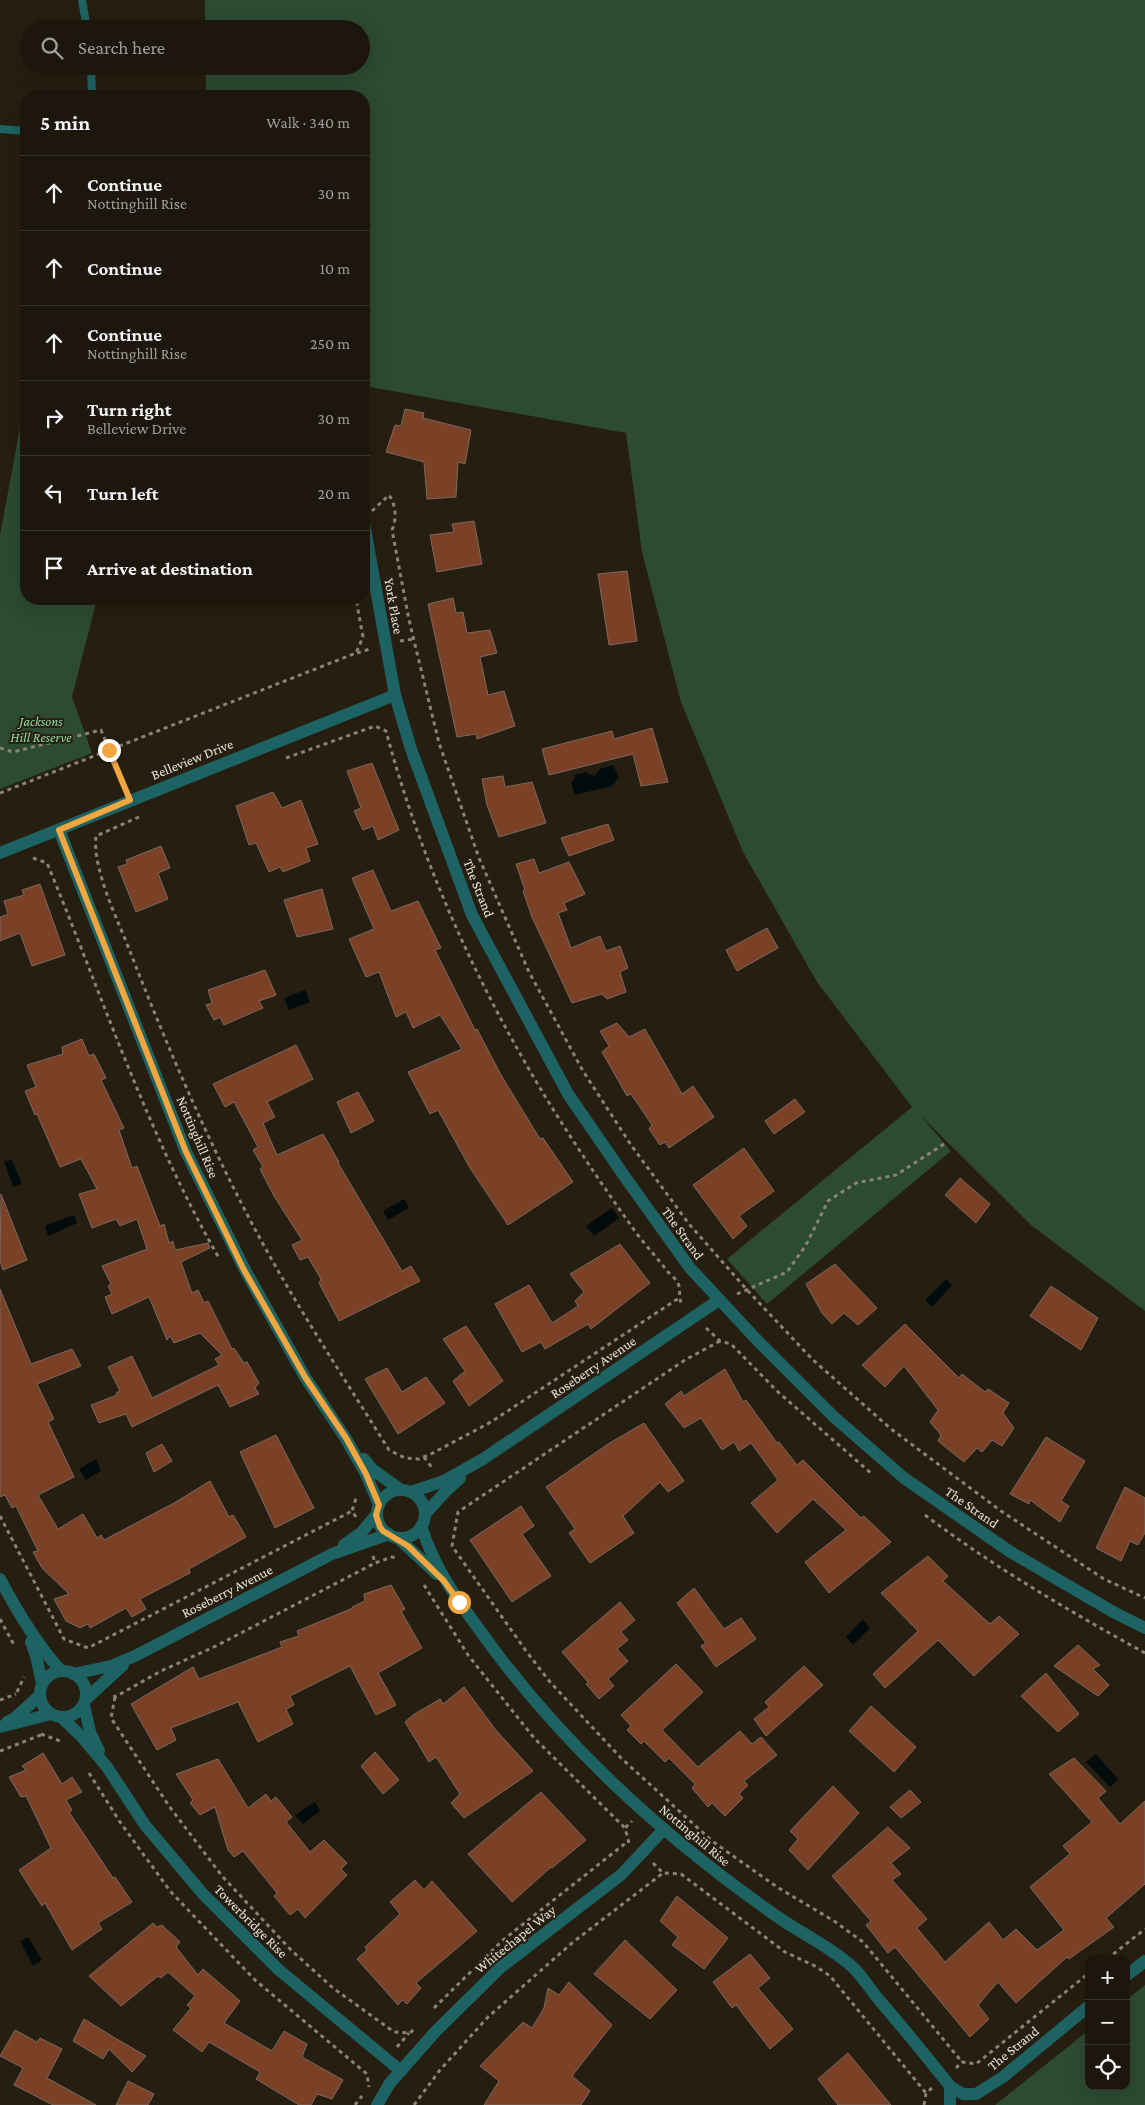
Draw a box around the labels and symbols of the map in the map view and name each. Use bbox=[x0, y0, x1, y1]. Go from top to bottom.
street label: York Place bbox=[381, 577, 407, 635]
park label: Jacksons Hill Reserve bbox=[10, 713, 72, 745]
street label: Belleview Drive bbox=[149, 735, 235, 783]
route end bbox=[98, 739, 121, 762]
street label: The Strand bbox=[460, 857, 498, 920]
street label: Nottinghill Rise bbox=[174, 1094, 222, 1180]
street label: The Strand bbox=[659, 1204, 708, 1263]
street label: Roseberry Avenue bbox=[547, 1332, 639, 1402]
street label: The Strand bbox=[942, 1483, 1002, 1531]
street label: Roseberry Avenue bbox=[179, 1561, 275, 1621]
route start bbox=[448, 1591, 471, 1614]
street label: Nottinghill Rise bbox=[656, 1801, 734, 1869]
street label: Towerbridge Rise bbox=[211, 1881, 291, 1961]
street label: Whitechapel Way bbox=[471, 1901, 559, 1976]
street label: The Strand bbox=[984, 2022, 1042, 2073]

